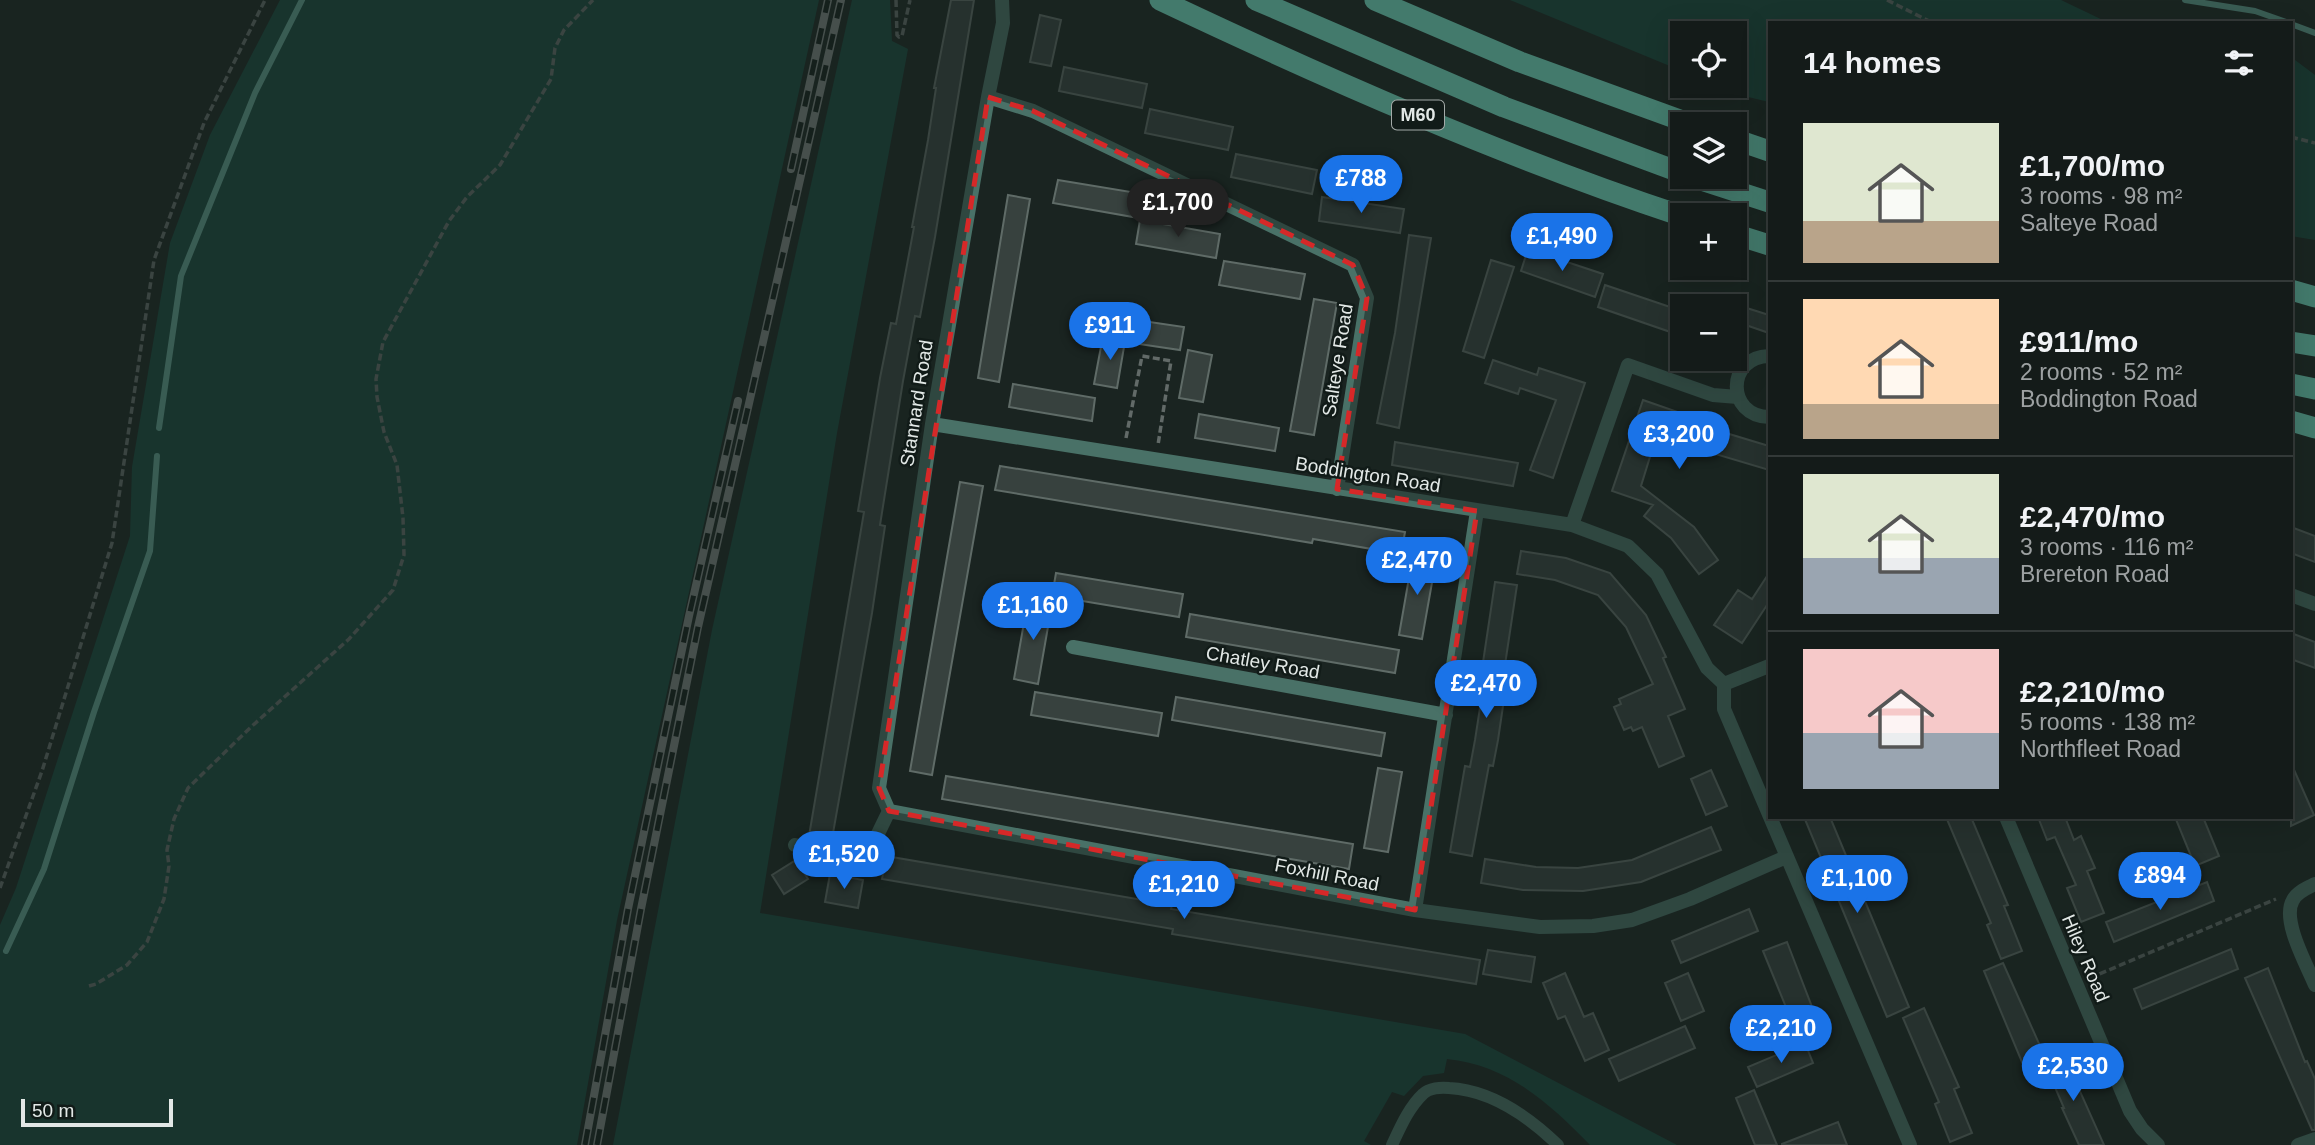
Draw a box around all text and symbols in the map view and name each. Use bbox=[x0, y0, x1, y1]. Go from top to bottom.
map controls bbox=[1670, 21, 1747, 371]
button: locate bbox=[1670, 21, 1747, 98]
icon: filters bbox=[2220, 44, 2258, 82]
text: 14 homes bbox=[1803, 46, 1941, 79]
road number: M60 bbox=[1392, 100, 1444, 130]
button: layers bbox=[1670, 112, 1747, 189]
text: £1,700/mo bbox=[2020, 149, 2165, 182]
icon: home bbox=[1859, 151, 1943, 235]
pin: £788 bbox=[1320, 156, 1402, 215]
text: £788 bbox=[1335, 165, 1387, 191]
pin: £1,700 bbox=[1121, 180, 1235, 239]
text: 3 rooms · 98 m² bbox=[2020, 183, 2182, 209]
text: £1,700 bbox=[1143, 189, 1213, 215]
button: + bbox=[1670, 203, 1747, 280]
text: Salteye Road bbox=[2020, 210, 2158, 236]
pin: £1,490 bbox=[1505, 214, 1619, 273]
text: £1,490 bbox=[1527, 223, 1597, 249]
button: − bbox=[1670, 294, 1747, 371]
pin: £911 bbox=[1069, 302, 1151, 362]
street label: Salteye Road bbox=[1318, 302, 1357, 418]
text: £911 bbox=[1085, 312, 1135, 338]
text: £911/mo bbox=[2020, 325, 2138, 358]
icon: home bbox=[1859, 327, 1943, 411]
street label: Stannard Road bbox=[896, 338, 937, 468]
text: 2 rooms · 52 m² bbox=[2020, 359, 2182, 385]
text: Boddington Road bbox=[2020, 386, 2198, 412]
pin: £3,200 bbox=[1622, 412, 1736, 471]
text: £3,200 bbox=[1644, 421, 1714, 447]
street label: Boddington Road bbox=[1294, 453, 1442, 496]
text: £2,470/mo bbox=[2020, 500, 2165, 533]
icon: home bbox=[1859, 502, 1943, 586]
text: 3 rooms · 116 m² bbox=[2020, 534, 2193, 560]
pin: £2,470 bbox=[1360, 538, 1474, 597]
text: £2,470 bbox=[1382, 547, 1452, 573]
text: Brereton Road bbox=[2020, 561, 2170, 587]
pin: £1,160 bbox=[976, 582, 1090, 642]
text: £1,160 bbox=[998, 592, 1068, 618]
street label: Chatley Road bbox=[1204, 642, 1321, 683]
pin: £2,470 bbox=[1429, 660, 1543, 720]
text: £2,470 bbox=[1451, 670, 1521, 696]
text: £2,210/mo bbox=[2020, 675, 2165, 708]
icon: home bbox=[1859, 677, 1943, 761]
text: 5 rooms · 138 m² bbox=[2020, 709, 2195, 735]
text: Northfleet Road bbox=[2020, 736, 2181, 762]
pin: £1,520 bbox=[787, 832, 901, 891]
text: £1,520 bbox=[809, 841, 879, 867]
pin: £894 bbox=[2119, 852, 2201, 912]
street label: Foxhill Road bbox=[1273, 854, 1381, 895]
pin: £1,100 bbox=[1800, 856, 1914, 915]
pin: £1,210 bbox=[1127, 862, 1241, 921]
text: £894 bbox=[2134, 862, 2186, 888]
text: £1,100 bbox=[1822, 865, 1892, 891]
text: £1,210 bbox=[1149, 871, 1219, 897]
street label: Hiley Road bbox=[2058, 911, 2113, 1005]
pin: £2,210 bbox=[1724, 1006, 1838, 1065]
text: £2,210 bbox=[1746, 1015, 1816, 1041]
pin: £2,530 bbox=[2016, 1044, 2130, 1103]
text: £2,530 bbox=[2038, 1053, 2108, 1079]
scale bar bbox=[21, 1096, 173, 1128]
text: 50 m bbox=[32, 1100, 74, 1121]

